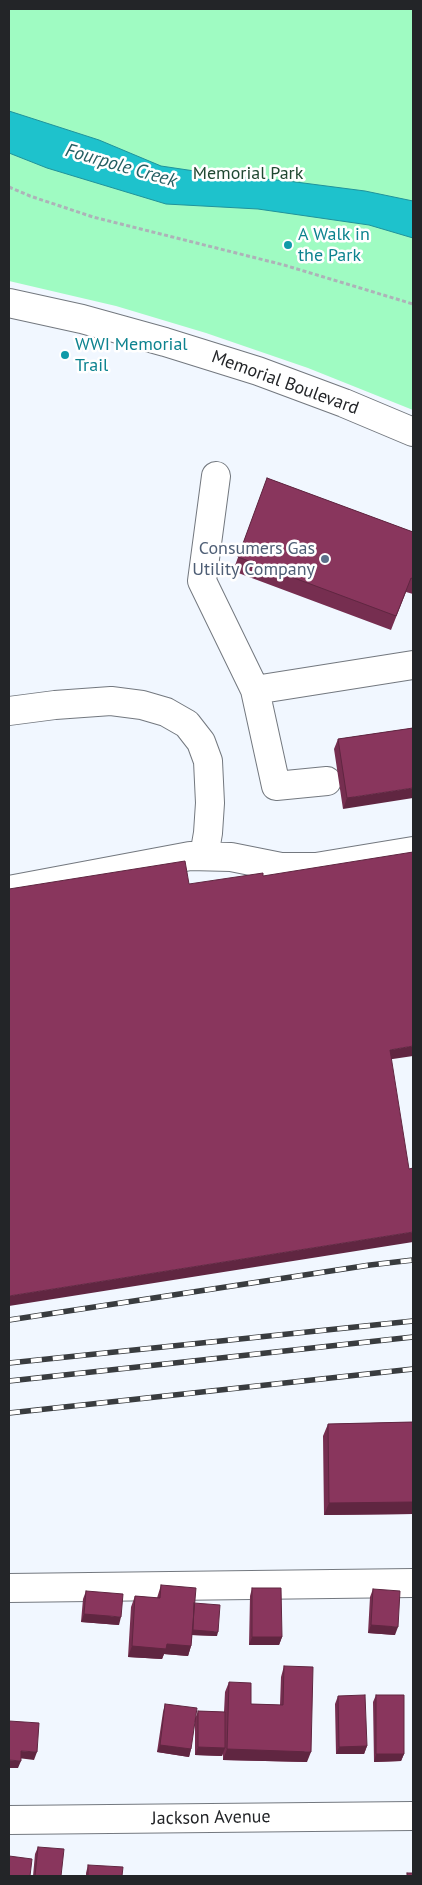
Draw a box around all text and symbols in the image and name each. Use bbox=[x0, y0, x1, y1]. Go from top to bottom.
water label: Fourpole Creek bbox=[63, 139, 179, 193]
park label: Memorial Park bbox=[193, 163, 303, 185]
place label: A Walk in the Park bbox=[298, 224, 370, 266]
marker: A Walk in the Park bbox=[282, 239, 294, 251]
place label: WWI Memorial Trail bbox=[75, 334, 188, 376]
street label: Memorial Boulevard bbox=[209, 346, 361, 420]
marker: WWI Memorial Trail bbox=[59, 349, 71, 361]
place label: Consumers Gas Utility Company bbox=[192, 538, 315, 580]
marker: Consumers Gas Utility Company bbox=[319, 553, 331, 565]
street label: Jackson Avenue bbox=[151, 1806, 271, 1830]

